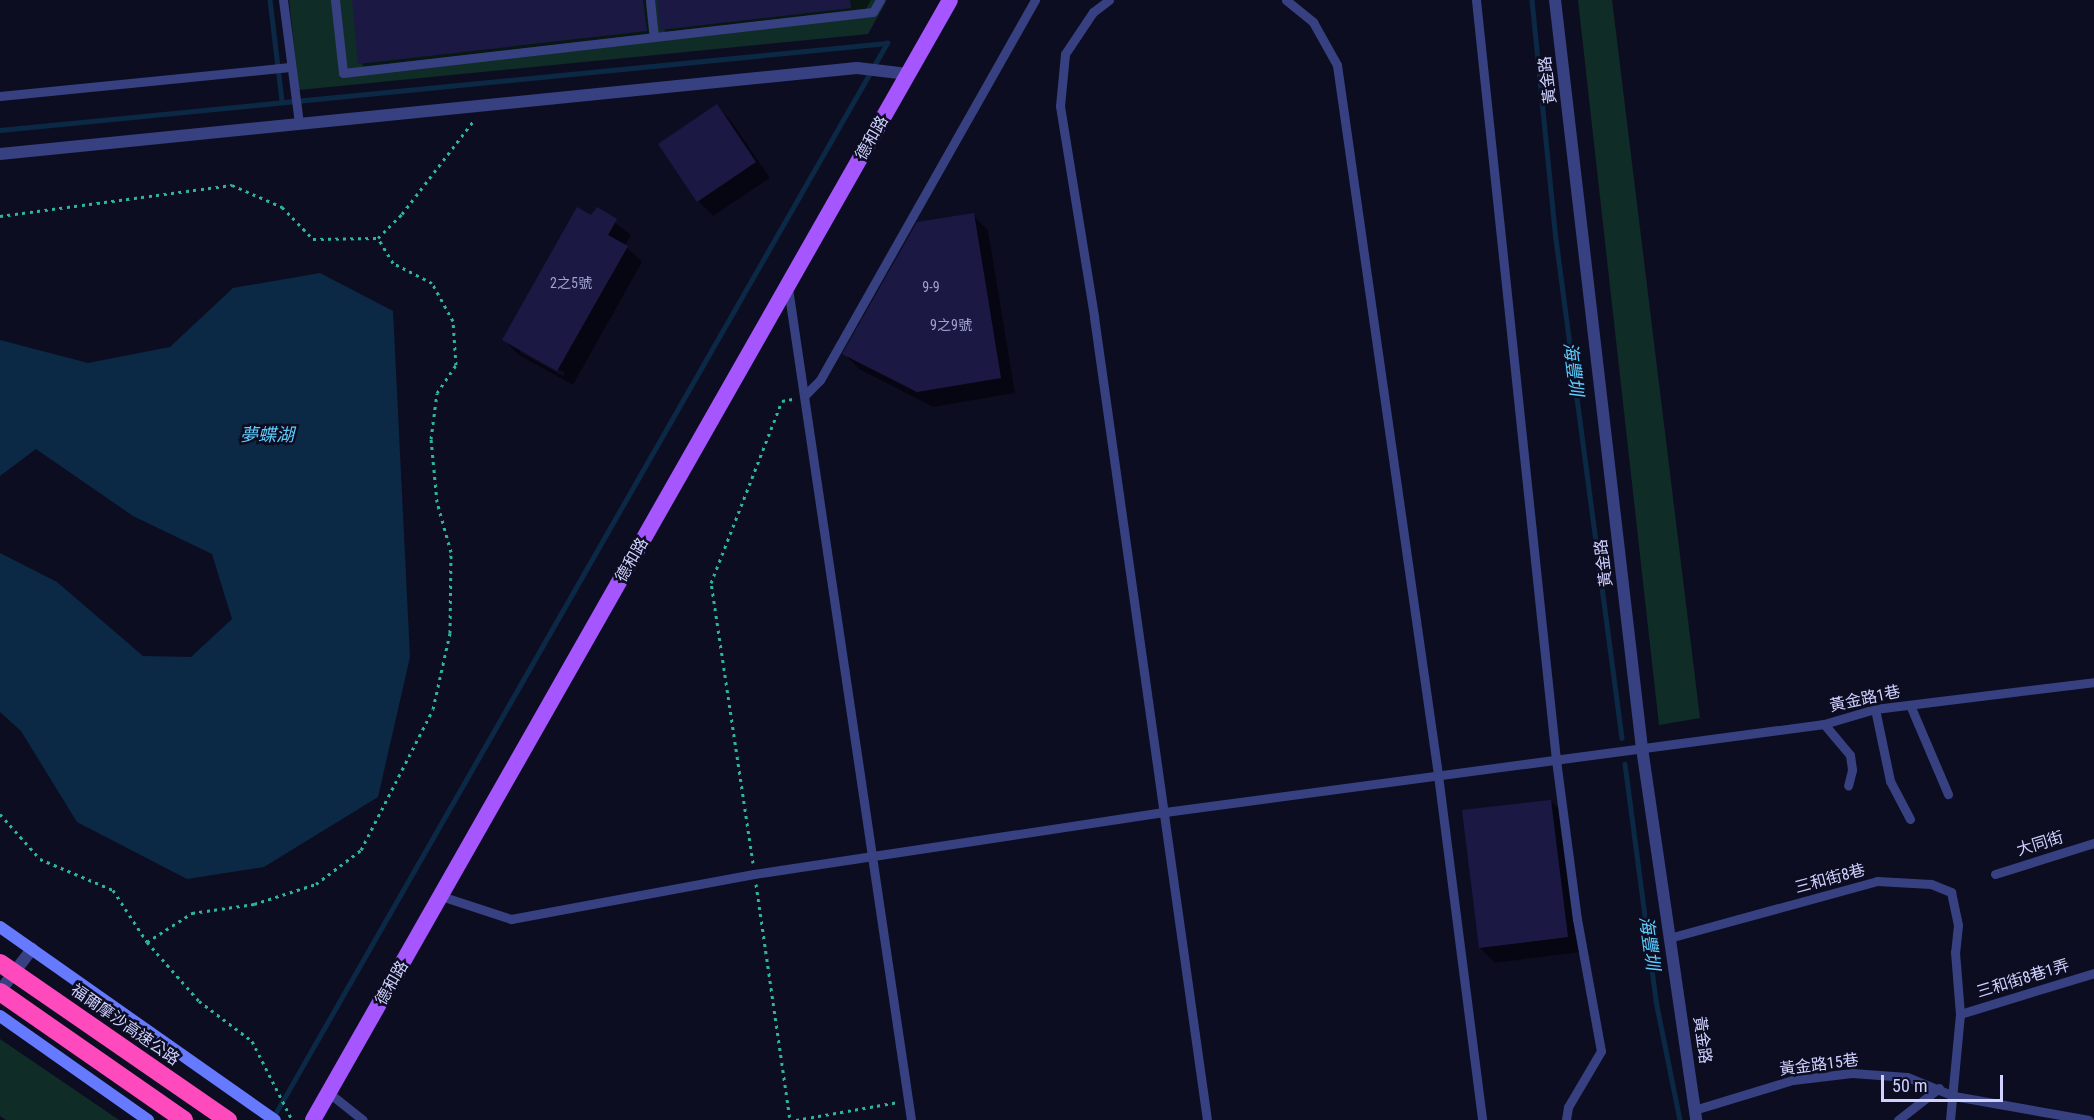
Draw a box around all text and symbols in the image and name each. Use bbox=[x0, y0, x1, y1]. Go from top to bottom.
street label: 黃金路 bbox=[1536, 55, 1560, 105]
street label: 德和路 bbox=[852, 112, 892, 164]
house number: 2之5號 bbox=[550, 275, 592, 291]
house number: 9-9 bbox=[922, 279, 940, 295]
house number: 9之9號 bbox=[930, 317, 972, 333]
water label: 海豐圳 bbox=[1559, 341, 1587, 397]
water label: 夢蝶湖 bbox=[240, 424, 294, 446]
street label: 德和路 bbox=[612, 534, 652, 586]
street label: 黃金路 bbox=[1592, 538, 1616, 588]
street label: 黃金路1巷 bbox=[1828, 682, 1902, 716]
street label: 大同街 bbox=[2014, 828, 2066, 860]
street label: 三和街8巷 bbox=[1793, 860, 1867, 898]
water label: 海豐圳 bbox=[1635, 915, 1663, 971]
street label: 三和街8巷1弄 bbox=[1974, 956, 2072, 1002]
street label: 德和路 bbox=[372, 957, 412, 1009]
street label: 福爾摩沙高速公路 bbox=[67, 980, 183, 1070]
street label: 黃金路 bbox=[1689, 1015, 1715, 1065]
street label: 黃金路15巷 bbox=[1778, 1051, 1860, 1079]
scale bar bbox=[1884, 1063, 2006, 1101]
text: 50 m bbox=[1892, 1075, 1927, 1096]

